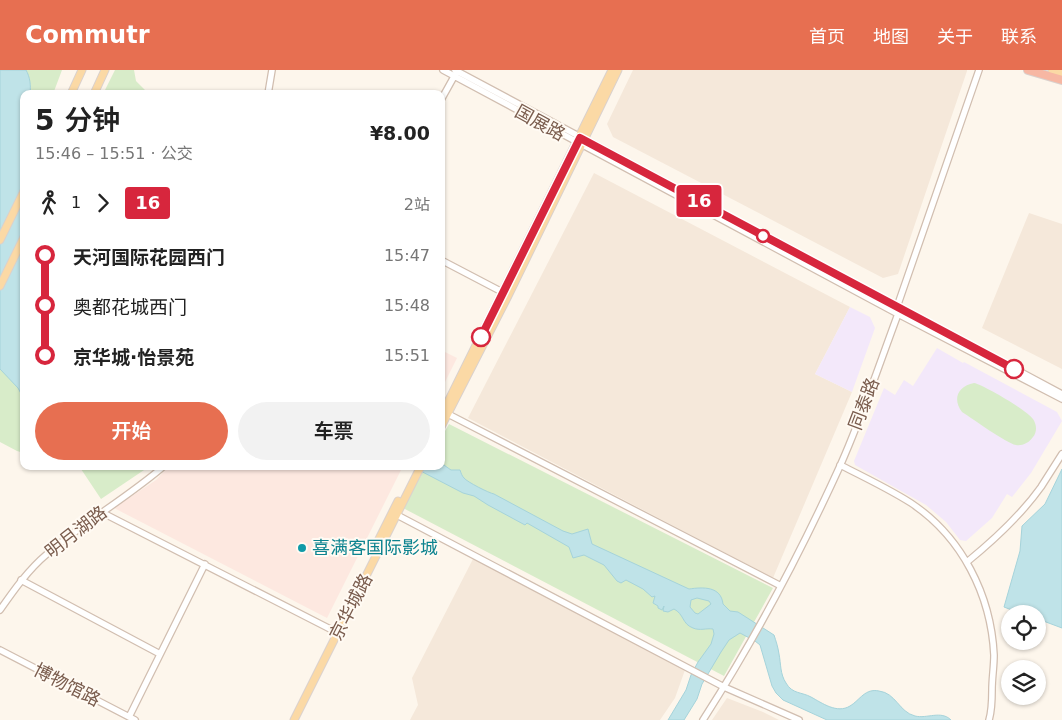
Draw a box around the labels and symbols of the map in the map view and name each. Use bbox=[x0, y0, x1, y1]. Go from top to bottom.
street label: 国展路 bbox=[512, 100, 569, 145]
line badge: 16 bbox=[676, 185, 722, 217]
unlabelled marker bbox=[756, 229, 770, 243]
unlabelled marker bbox=[471, 327, 491, 347]
unlabelled marker bbox=[1004, 359, 1024, 379]
street label: 同泰路 bbox=[844, 375, 883, 433]
street label: 明月湖路 bbox=[41, 501, 111, 562]
place label: 喜满客国际影城 bbox=[312, 537, 438, 558]
marker: 喜满客国际影城 bbox=[296, 542, 308, 554]
street label: 京华城路 bbox=[325, 570, 376, 644]
street label: 博物馆路 bbox=[30, 659, 104, 710]

